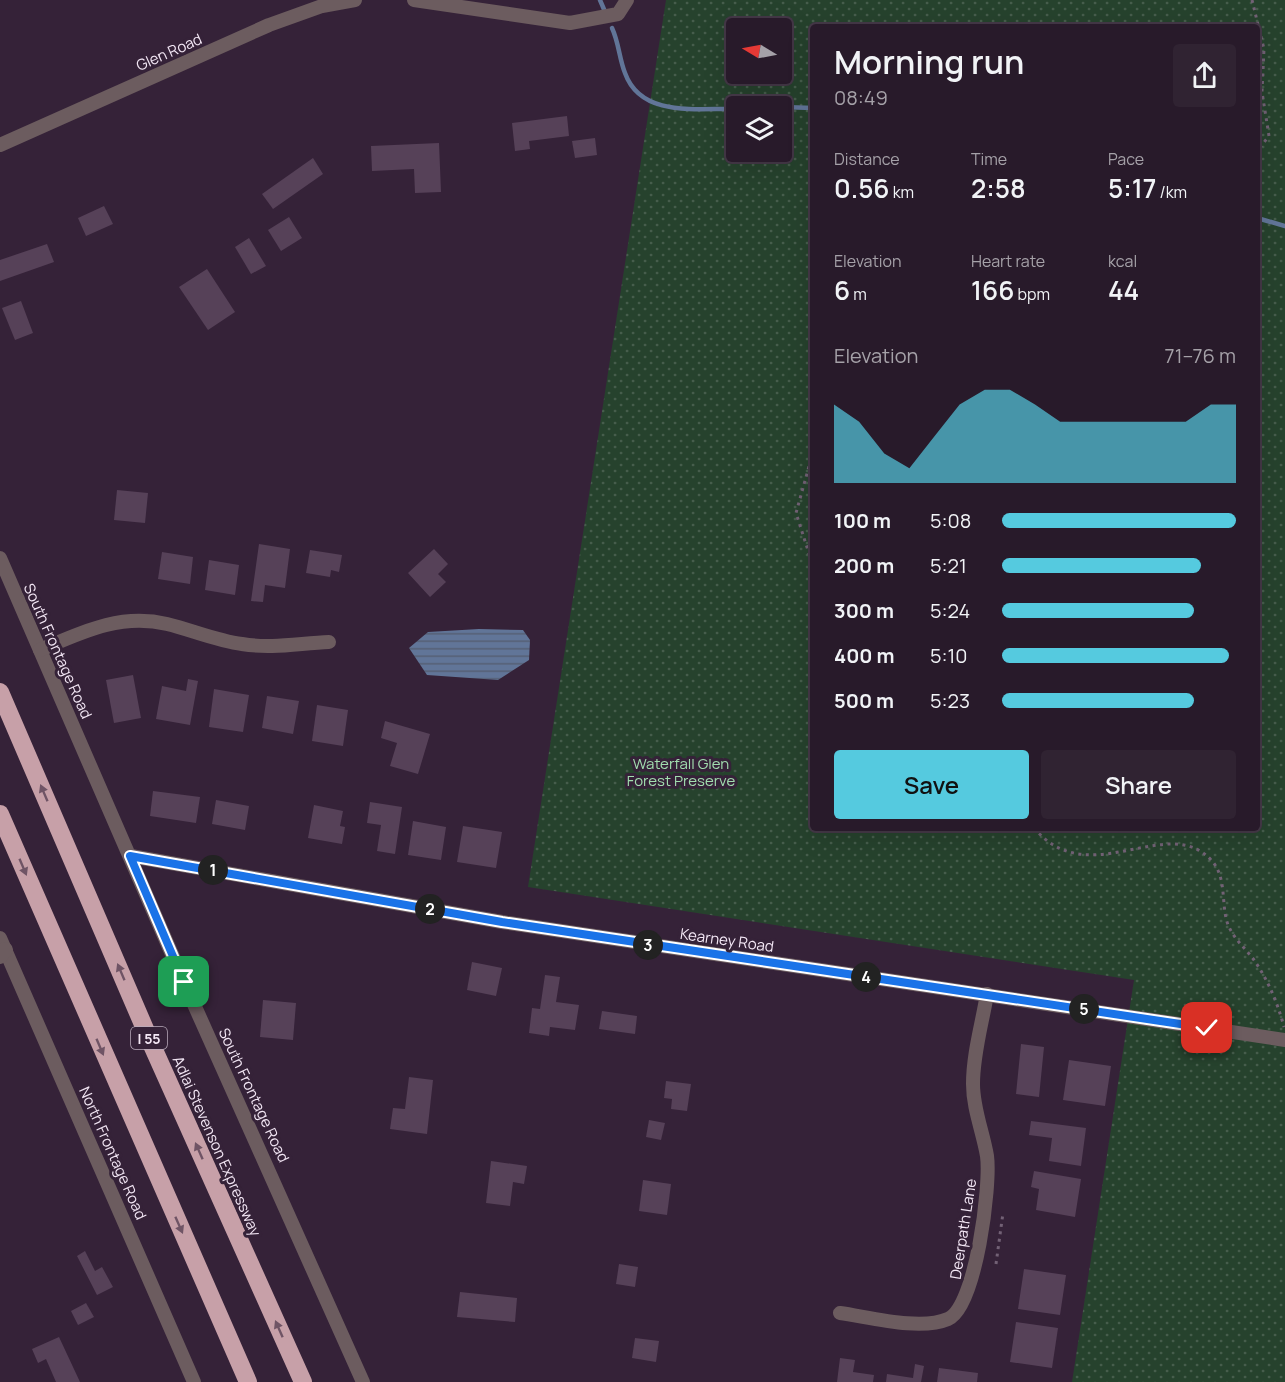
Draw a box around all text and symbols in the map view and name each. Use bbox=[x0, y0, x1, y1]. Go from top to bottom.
north arrow bbox=[726, 18, 792, 84]
map controls bbox=[726, 18, 792, 162]
street label: Glen Road bbox=[133, 28, 205, 76]
text: Morning run bbox=[834, 39, 1024, 84]
button: share bbox=[1173, 44, 1236, 107]
text: 08:49 bbox=[834, 84, 888, 111]
button: layers bbox=[726, 96, 792, 162]
text: Distance bbox=[834, 148, 900, 170]
text: Time bbox=[971, 148, 1007, 170]
text: Pace bbox=[1108, 148, 1144, 170]
text: 0.56 bbox=[834, 170, 889, 206]
text: 2:58 bbox=[971, 170, 1026, 206]
text: 5:17 bbox=[1108, 170, 1156, 206]
text: km bbox=[889, 181, 914, 203]
text: /km bbox=[1156, 181, 1187, 203]
text: Elevation bbox=[834, 250, 902, 272]
text: Heart rate bbox=[971, 250, 1045, 272]
text: kcal bbox=[1108, 250, 1137, 272]
text: 6 bbox=[834, 272, 850, 308]
text: 166 bbox=[971, 272, 1014, 308]
text: 44 bbox=[1108, 272, 1139, 308]
text: m bbox=[850, 283, 867, 305]
text: bpm bbox=[1014, 283, 1050, 305]
text: Elevation bbox=[834, 342, 918, 369]
text: 71–76 m bbox=[1165, 342, 1236, 369]
text: 100 m bbox=[834, 507, 891, 534]
text: 5:08 bbox=[930, 507, 971, 534]
text: 200 m bbox=[834, 552, 894, 579]
text: 5:21 bbox=[930, 552, 967, 579]
street label: South Frontage Road bbox=[19, 580, 97, 722]
text: 300 m bbox=[834, 597, 894, 624]
text: 5:24 bbox=[930, 597, 970, 624]
text: 400 m bbox=[834, 642, 894, 669]
text: 5:10 bbox=[930, 642, 968, 669]
text: 500 m bbox=[834, 687, 894, 714]
text: 5:23 bbox=[930, 687, 970, 714]
button: Save bbox=[834, 750, 1029, 819]
button: Share bbox=[1041, 750, 1236, 819]
park label: Waterfall Glen Forest Preserve bbox=[627, 753, 735, 791]
one-way arrow bbox=[39, 785, 48, 802]
pin: 1 bbox=[198, 855, 228, 885]
one-way arrow bbox=[18, 859, 28, 877]
text: 1 bbox=[209, 859, 217, 881]
pin: 2 bbox=[415, 894, 445, 924]
text: 2 bbox=[425, 898, 435, 920]
street label: Kearney Road bbox=[679, 923, 775, 957]
pin: 3 bbox=[633, 930, 663, 960]
text: 3 bbox=[643, 934, 653, 956]
pin bbox=[158, 956, 209, 1007]
pin: 4 bbox=[851, 962, 881, 992]
one-way arrow bbox=[116, 964, 125, 981]
icon: arrive bbox=[167, 965, 200, 998]
text: 4 bbox=[861, 966, 871, 988]
pin: 5 bbox=[1069, 994, 1099, 1024]
text: 5 bbox=[1079, 998, 1089, 1020]
pin bbox=[1181, 1002, 1232, 1053]
icon: check bbox=[1190, 1011, 1223, 1044]
street label: South Frontage Road bbox=[214, 1024, 294, 1166]
road number: I 55 bbox=[131, 1027, 167, 1049]
one-way arrow bbox=[95, 1038, 105, 1056]
street label: Adlai Stevenson Expressway bbox=[168, 1053, 266, 1240]
street label: North Frontage Road bbox=[74, 1083, 152, 1223]
one-way arrow bbox=[195, 1142, 204, 1159]
street label: Deerpath Lane bbox=[945, 1177, 981, 1281]
one-way arrow bbox=[174, 1216, 184, 1234]
one-way arrow bbox=[275, 1320, 284, 1337]

